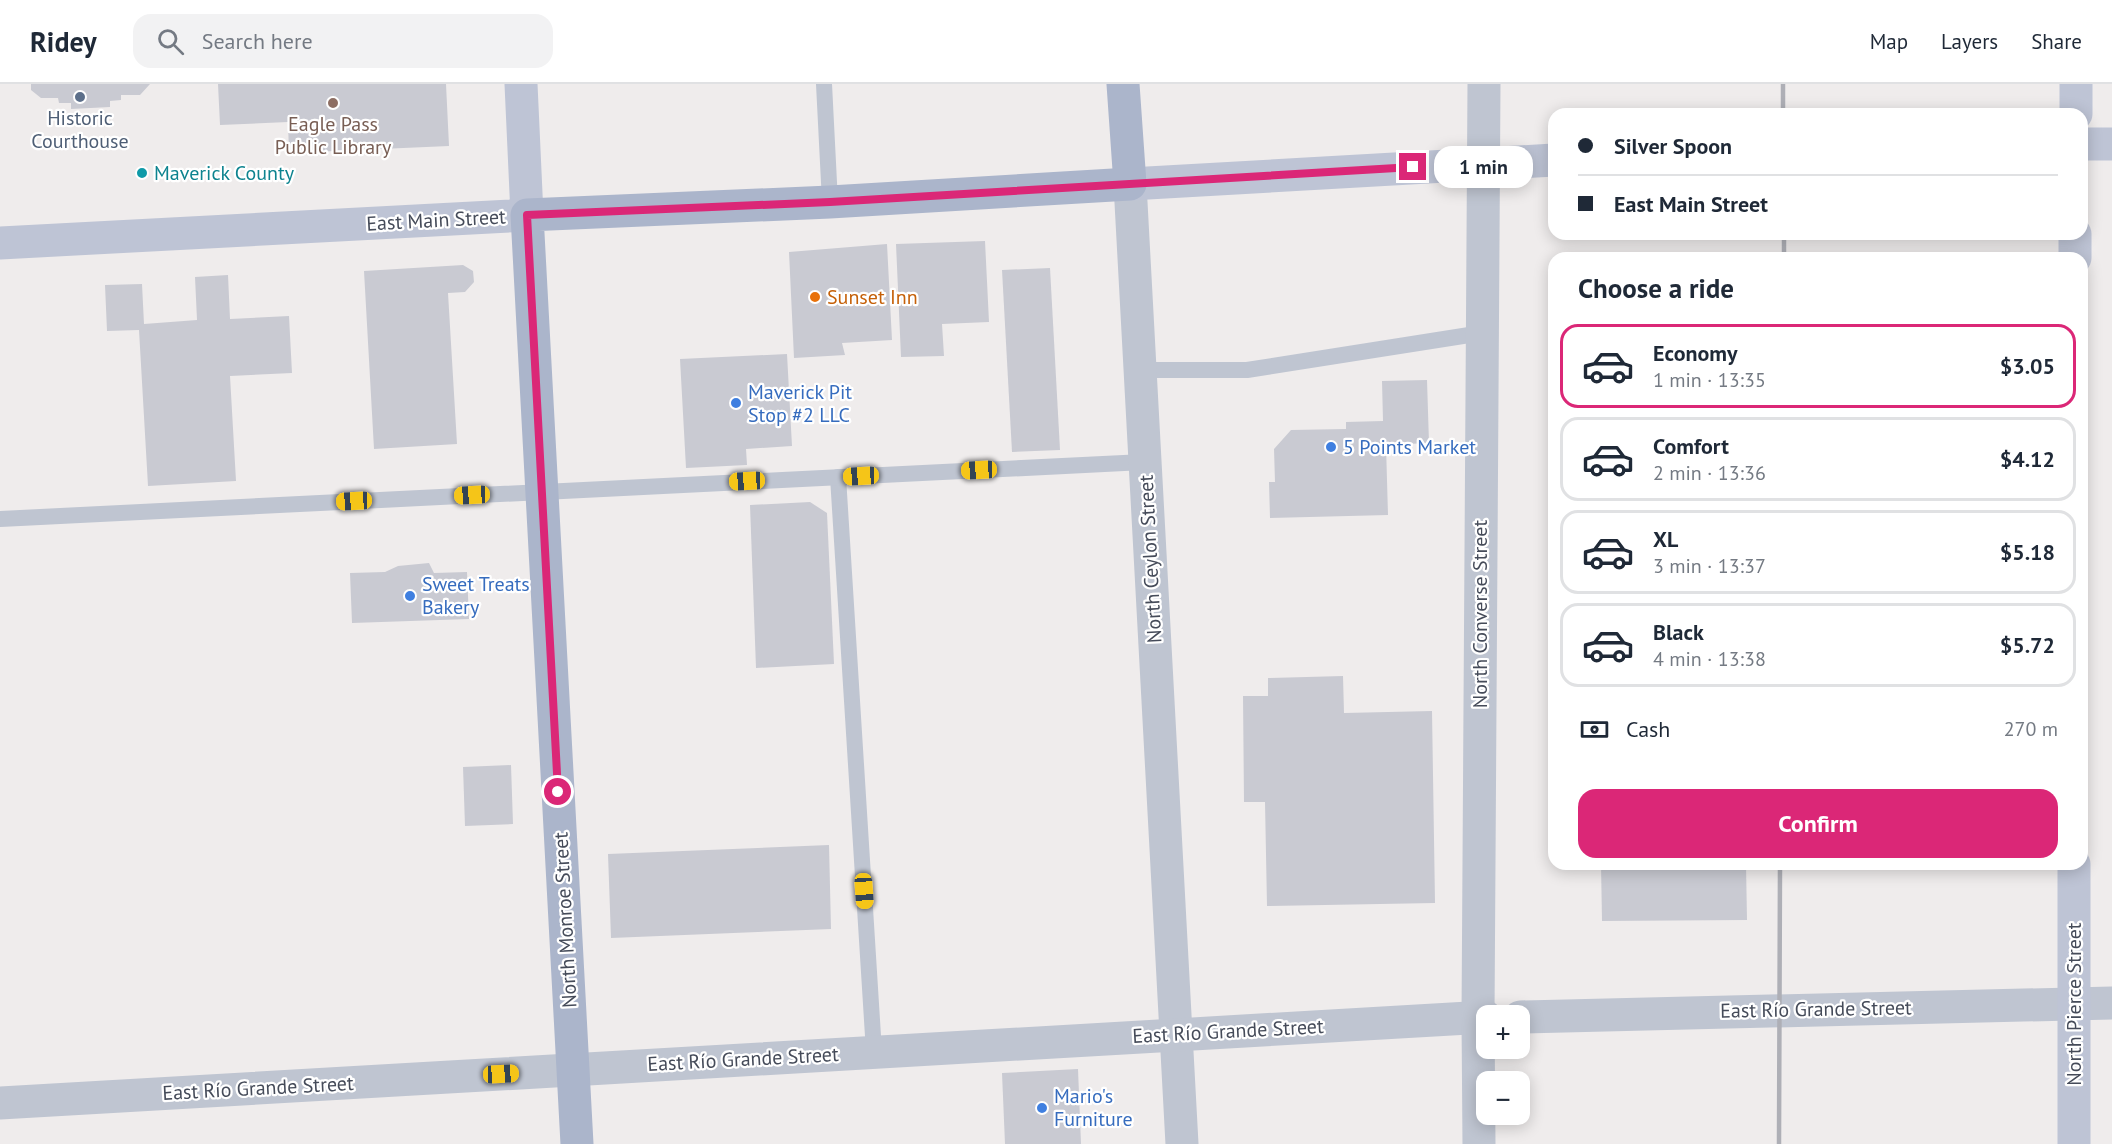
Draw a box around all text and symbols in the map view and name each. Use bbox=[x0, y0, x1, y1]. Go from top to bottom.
search box bbox=[133, 14, 553, 68]
text: Ridey bbox=[30, 23, 97, 60]
icon: search bbox=[154, 25, 187, 58]
text: Search here bbox=[202, 27, 313, 55]
text: Map bbox=[1870, 28, 1908, 55]
text: Layers bbox=[1941, 28, 1998, 55]
text: Share bbox=[2031, 28, 2082, 55]
marker: Historic Courthouse bbox=[73, 90, 87, 104]
marker: Eagle Pass Public Library bbox=[326, 96, 340, 110]
place label: Historic Courthouse bbox=[31, 105, 129, 154]
place label: Eagle Pass Public Library bbox=[275, 111, 392, 160]
text: Silver Spoon bbox=[1614, 132, 1732, 160]
callout: 1 min bbox=[1434, 146, 1533, 188]
route end bbox=[1399, 153, 1426, 180]
text: 1 min bbox=[1459, 154, 1508, 180]
place label: Maverick County bbox=[154, 160, 295, 186]
marker: Maverick County bbox=[135, 166, 149, 180]
text: East Main Street bbox=[1614, 190, 1768, 218]
street label: East Main Street bbox=[366, 203, 507, 237]
text: Choose a ride bbox=[1578, 271, 1734, 305]
place label: Sunset Inn bbox=[827, 284, 918, 310]
marker: Sunset Inn bbox=[808, 290, 822, 304]
icon: car bbox=[1581, 339, 1635, 393]
text: Economy bbox=[1653, 339, 1737, 367]
text: $3.05 bbox=[2000, 352, 2055, 380]
text: 1 min · 13:35 bbox=[1653, 367, 1766, 393]
place label: Maverick Pit Stop #2 LLC bbox=[748, 379, 852, 428]
marker: Maverick Pit Stop #2 LLC bbox=[729, 396, 743, 410]
icon: car bbox=[1581, 432, 1635, 486]
text: Comfort bbox=[1653, 432, 1729, 460]
place label: 5 Points Market bbox=[1343, 434, 1476, 460]
marker: 5 Points Market bbox=[1324, 440, 1338, 454]
text: $4.12 bbox=[2000, 445, 2055, 473]
car bbox=[961, 460, 997, 480]
text: 2 min · 13:36 bbox=[1653, 460, 1766, 486]
car bbox=[843, 466, 879, 486]
car bbox=[729, 471, 765, 491]
street label: North Ceylon Street bbox=[1133, 474, 1167, 644]
car bbox=[454, 485, 490, 505]
car bbox=[336, 491, 372, 511]
street label: North Converse Street bbox=[1467, 520, 1493, 708]
icon: car bbox=[1581, 525, 1635, 579]
text: XL bbox=[1653, 525, 1678, 553]
text: $5.18 bbox=[2000, 538, 2055, 566]
text: 3 min · 13:37 bbox=[1653, 553, 1766, 579]
place label: Sweet Treats Bakery bbox=[422, 571, 530, 620]
marker: Sweet Treats Bakery bbox=[403, 589, 417, 603]
icon: car bbox=[1581, 618, 1635, 672]
text: Black bbox=[1653, 618, 1704, 646]
text: $5.72 bbox=[2000, 631, 2055, 659]
text: 4 min · 13:38 bbox=[1653, 646, 1766, 672]
icon: cash bbox=[1578, 713, 1611, 746]
text: Cash bbox=[1626, 715, 1670, 743]
text: 270 m bbox=[2004, 716, 2058, 742]
route start bbox=[544, 778, 571, 805]
button: Confirm bbox=[1578, 789, 2058, 858]
street label: North Monroe Street bbox=[547, 831, 583, 1009]
car bbox=[854, 872, 874, 910]
street label: North Pierce Street bbox=[2061, 922, 2087, 1086]
street label: East Río Grande Street bbox=[1720, 994, 1912, 1024]
map controls bbox=[1476, 1005, 1530, 1125]
button: + bbox=[1476, 1005, 1530, 1059]
street label: East Río Grande Street bbox=[1132, 1013, 1325, 1049]
street label: East Río Grande Street bbox=[647, 1041, 840, 1077]
car bbox=[483, 1064, 519, 1084]
street label: East Río Grande Street bbox=[162, 1070, 355, 1106]
button: − bbox=[1476, 1071, 1530, 1125]
place label: Mario's Furniture bbox=[1054, 1083, 1133, 1132]
marker: Mario's Furniture bbox=[1035, 1101, 1049, 1115]

